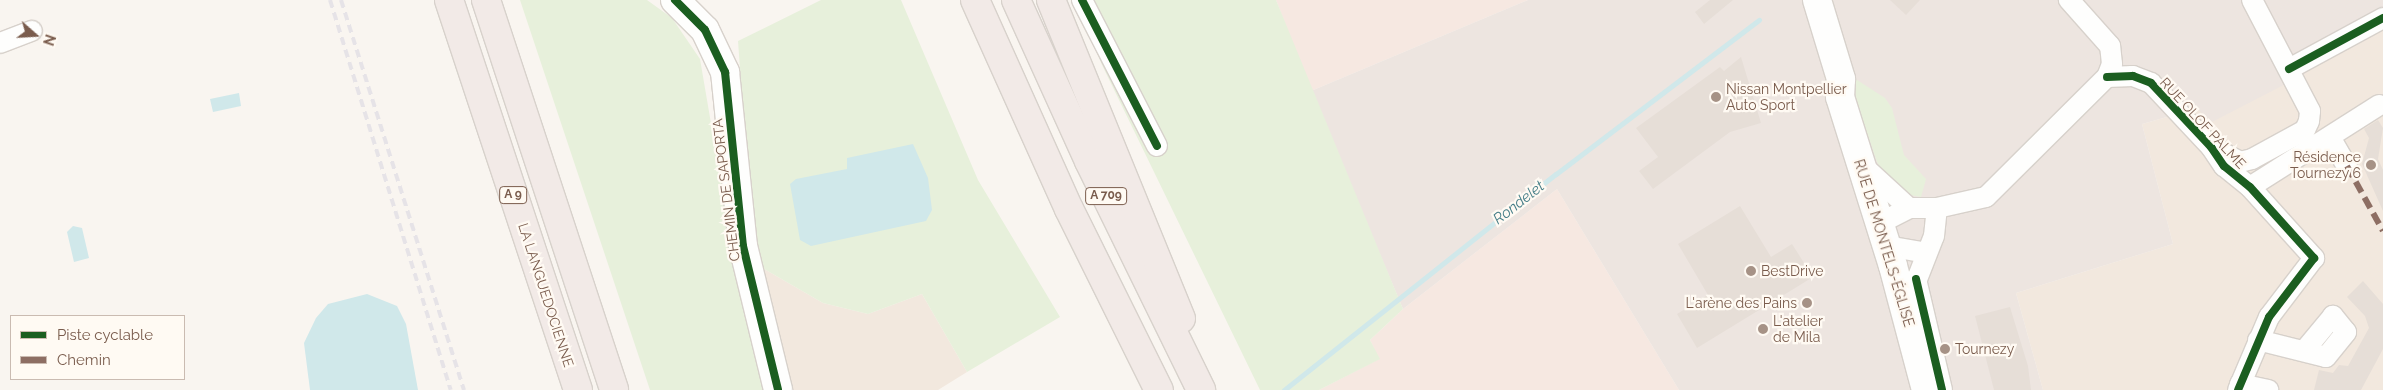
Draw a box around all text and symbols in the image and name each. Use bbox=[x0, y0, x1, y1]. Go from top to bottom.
north arrow bbox=[10, 10, 60, 60]
text: N bbox=[40, 32, 58, 48]
street label: RUE OLOF PALME bbox=[2156, 74, 2250, 172]
place label: Nissan Montpellier Auto Sport bbox=[1726, 81, 1847, 114]
marker: Nissan Montpellier Auto Sport bbox=[1710, 91, 1722, 103]
street label: CHEMIN DE SAPORTA bbox=[709, 118, 743, 262]
place label: Résidence Tournezy 6 bbox=[2290, 149, 2361, 182]
street label: RUE DE MONTELS-ÉGLISE bbox=[1851, 157, 1917, 329]
marker: Résidence Tournezy 6 bbox=[2365, 159, 2377, 171]
water label: Rondelet bbox=[1490, 177, 1548, 229]
road number: A 9 bbox=[498, 186, 528, 204]
road number: A 709 bbox=[1085, 187, 1127, 206]
street label: LA LANGUEDOCIENNE bbox=[515, 221, 577, 369]
place label: BestDrive bbox=[1761, 263, 1823, 279]
marker: BestDrive bbox=[1745, 265, 1757, 277]
place label: L'arène des Pains bbox=[1686, 295, 1797, 311]
marker: L'arène des Pains bbox=[1801, 297, 1813, 309]
place label: L'atelier de Mila bbox=[1773, 313, 1823, 346]
legend bbox=[10, 315, 185, 380]
marker: L'atelier de Mila bbox=[1757, 323, 1769, 335]
text: Piste cyclable bbox=[57, 326, 153, 344]
place label: Tournezy bbox=[1955, 341, 2014, 357]
marker: Tournezy bbox=[1939, 343, 1951, 355]
text: Chemin bbox=[57, 351, 111, 369]

